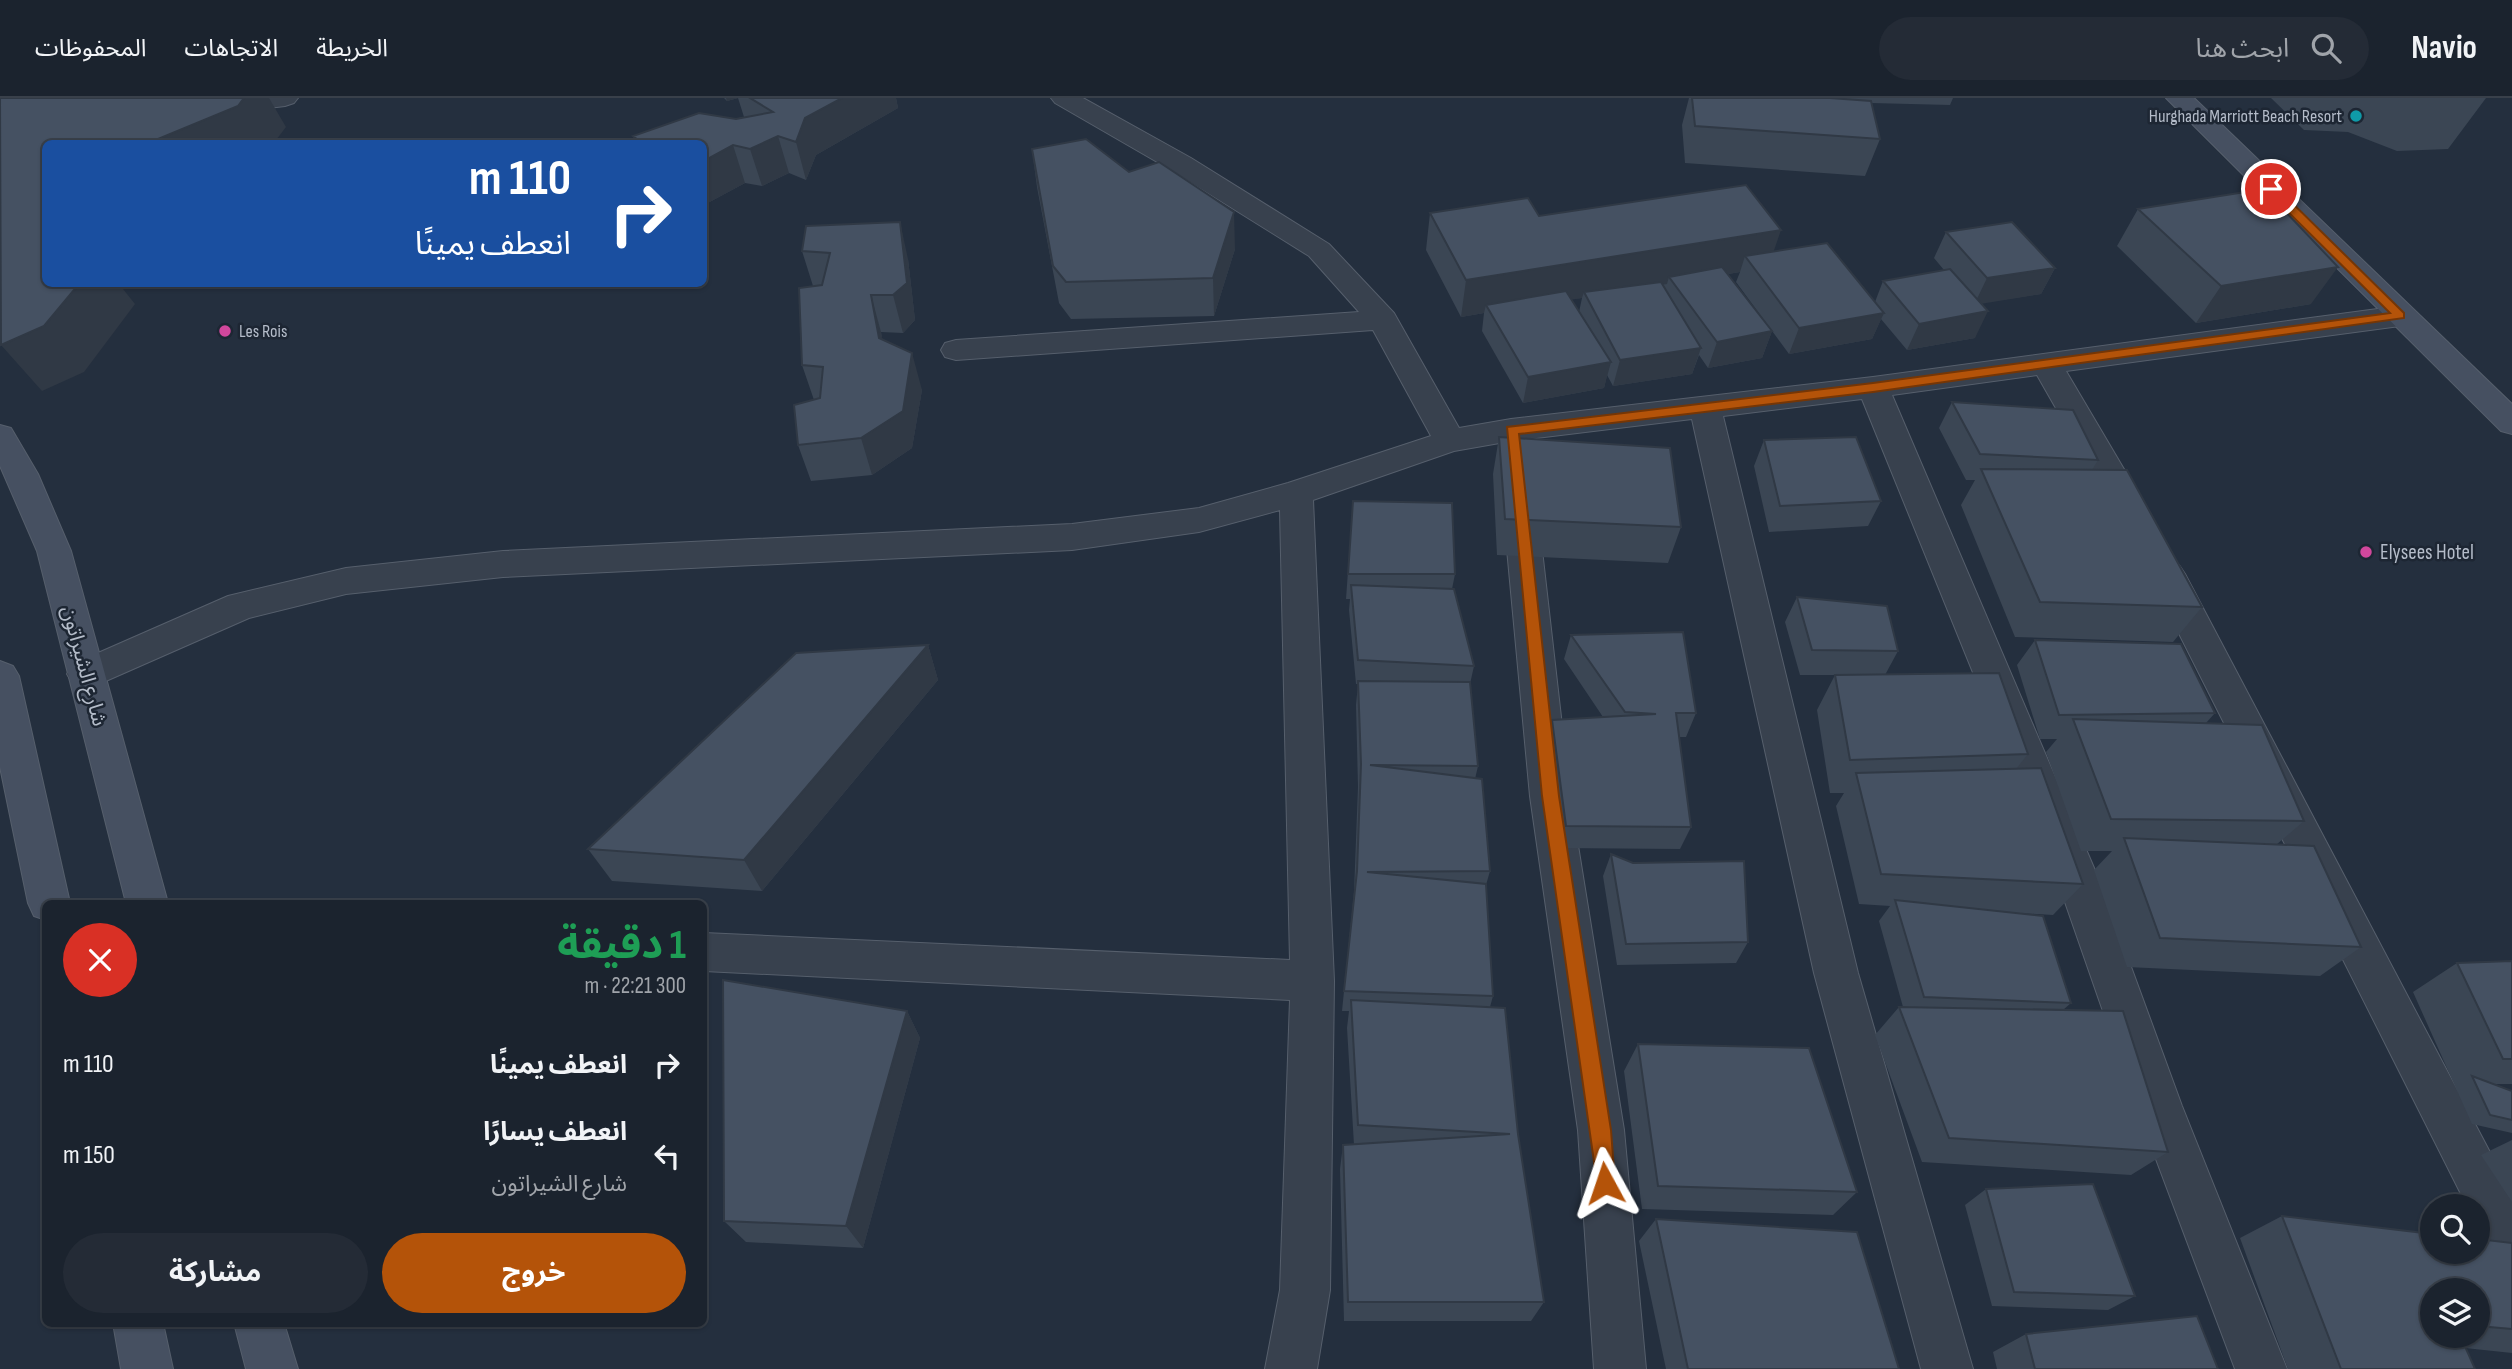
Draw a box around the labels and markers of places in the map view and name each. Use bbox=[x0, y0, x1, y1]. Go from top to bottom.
place label: Hurghada Marriott Beach Resort bbox=[2149, 106, 2343, 127]
marker: Hurghada Marriott Beach Resort bbox=[2348, 108, 2364, 124]
pin bbox=[2241, 159, 2301, 219]
place label: Les Rois bbox=[239, 321, 287, 342]
marker: Les Rois bbox=[217, 323, 233, 339]
place label: Elysees Hotel bbox=[2380, 540, 2474, 565]
marker: Elysees Hotel bbox=[2358, 544, 2374, 560]

